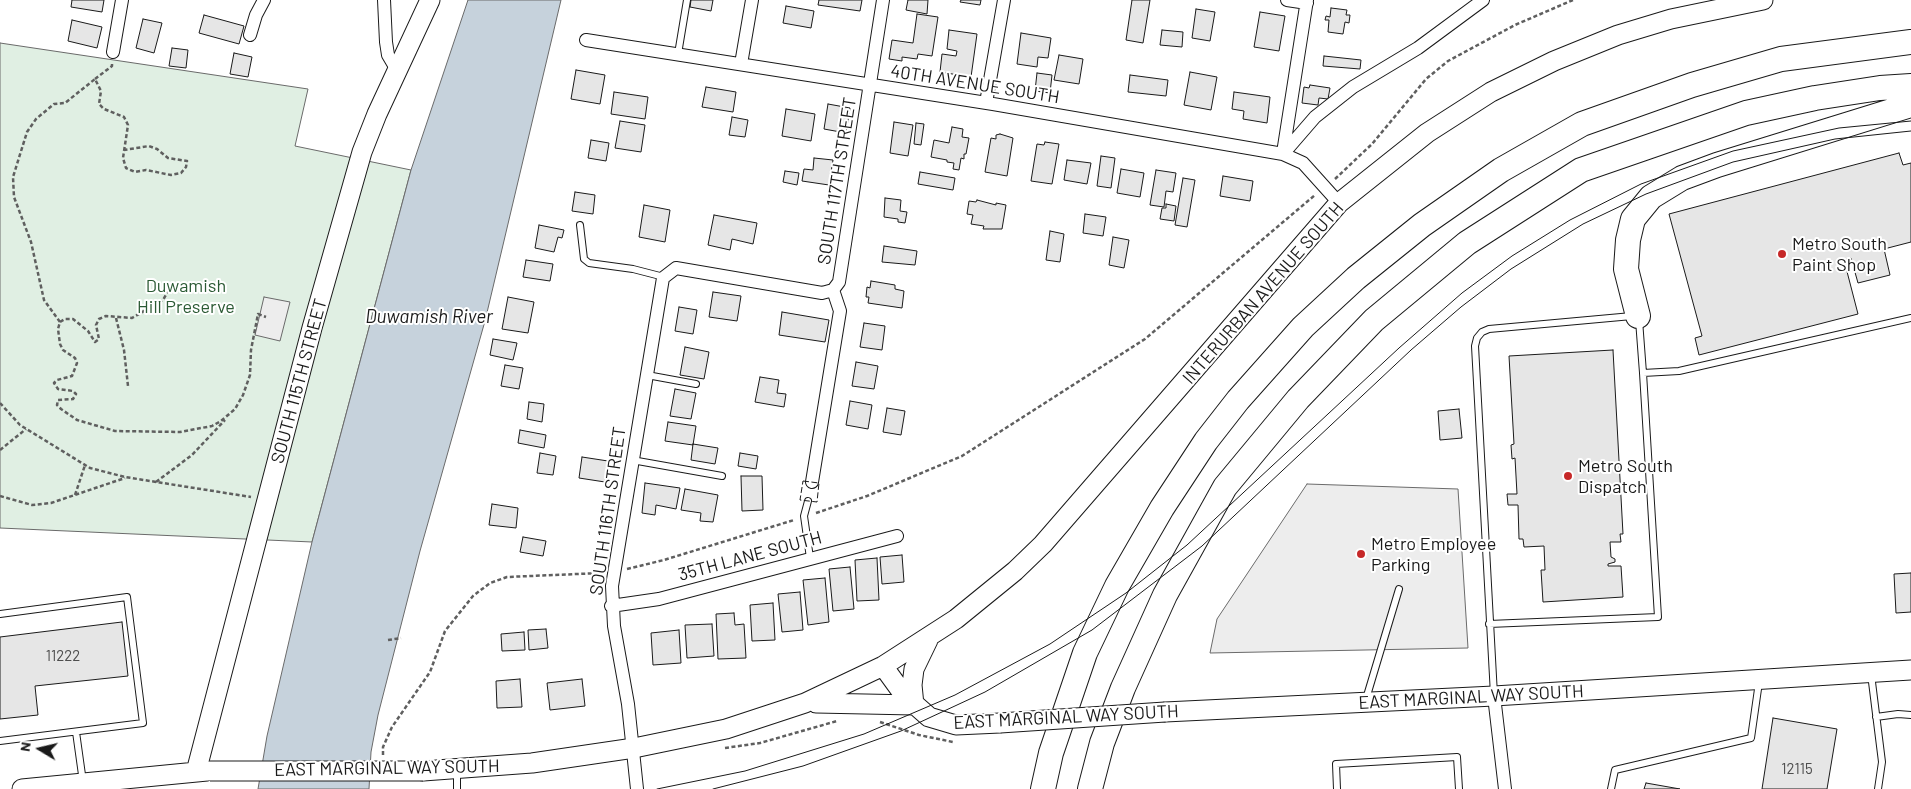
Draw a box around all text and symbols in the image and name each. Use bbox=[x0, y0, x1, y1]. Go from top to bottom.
street label: 40TH AVENUE SOUTH bbox=[889, 60, 1061, 108]
street label: SOUTH 117TH STREET bbox=[813, 96, 861, 266]
street label: INTERURBAN AVENUE SOUTH bbox=[1178, 198, 1348, 388]
place label: Metro South Paint Shop bbox=[1792, 233, 1887, 276]
marker: Metro South Paint Shop bbox=[1776, 248, 1788, 260]
park label: Duwamish Hill Preserve bbox=[137, 275, 235, 318]
street label: SOUTH 115TH STREET bbox=[267, 296, 331, 466]
water label: Duwamish River bbox=[365, 306, 493, 328]
street label: SOUTH 116TH STREET bbox=[585, 425, 631, 597]
place label: Metro South Dispatch bbox=[1578, 455, 1673, 498]
marker: Metro South Dispatch bbox=[1562, 470, 1574, 482]
street label: 35TH LANE SOUTH bbox=[676, 526, 824, 586]
place label: Metro Employee Parking bbox=[1371, 533, 1496, 576]
marker: Metro Employee Parking bbox=[1355, 548, 1367, 560]
house number: 11222 bbox=[46, 647, 80, 665]
street label: EAST MARGINAL WAY SOUTH bbox=[1358, 680, 1584, 714]
street label: EAST MARGINAL WAY SOUTH bbox=[953, 700, 1179, 734]
north arrow bbox=[15, 724, 65, 774]
text: N bbox=[16, 741, 34, 753]
street label: EAST MARGINAL WAY SOUTH bbox=[274, 755, 500, 781]
house number: 12115 bbox=[1781, 760, 1813, 778]

